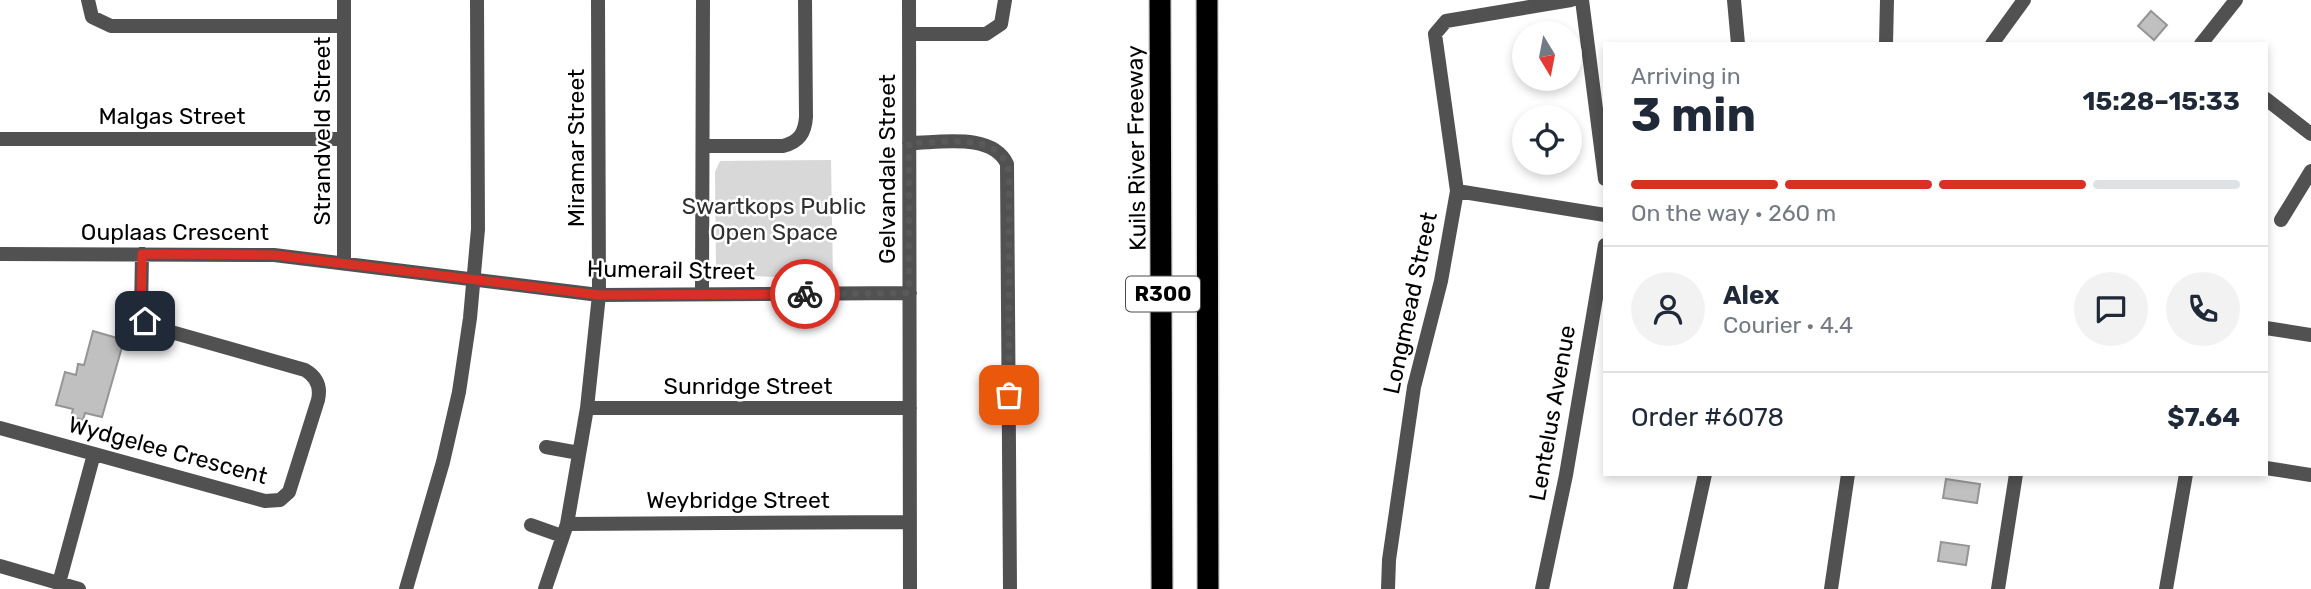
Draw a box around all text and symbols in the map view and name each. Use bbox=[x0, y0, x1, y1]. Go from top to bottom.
north arrow bbox=[1512, 21, 1582, 91]
map controls bbox=[1512, 21, 1582, 175]
street label: Strandveld Street bbox=[308, 37, 336, 225]
street label: Kuils River Freeway bbox=[1120, 45, 1152, 251]
text: Arriving in bbox=[1631, 62, 1741, 90]
street label: Miramar Street bbox=[562, 69, 590, 227]
street label: Gelvandale Street bbox=[873, 74, 901, 264]
text: 15:28–15:33 bbox=[2083, 86, 2240, 117]
text: 3 min bbox=[1631, 88, 1756, 143]
street label: Malgas Street bbox=[99, 102, 245, 130]
button: locate bbox=[1512, 105, 1582, 175]
park label: Swartkops Public Open Space bbox=[682, 192, 866, 246]
text: On the way · 260 m bbox=[1631, 199, 1836, 227]
street label: Longmead Street bbox=[1377, 209, 1443, 397]
street label: Ouplaas Crescent bbox=[81, 218, 269, 246]
street label: Humerail Street bbox=[587, 255, 755, 285]
courier bbox=[770, 259, 840, 329]
button: person bbox=[1631, 272, 1705, 346]
button: chat bbox=[2074, 272, 2148, 346]
button: phone bbox=[2166, 272, 2240, 346]
icon: bike bbox=[786, 275, 824, 313]
road number: R300 bbox=[1126, 276, 1200, 312]
text: Alex bbox=[1723, 280, 1779, 311]
pin bbox=[115, 291, 175, 351]
icon: home bbox=[126, 302, 164, 340]
text: Courier · 4.4 bbox=[1723, 311, 1853, 339]
street label: Lentelus Avenue bbox=[1523, 323, 1581, 503]
pin bbox=[979, 365, 1039, 425]
street label: Sunridge Street bbox=[664, 372, 832, 400]
icon: bag bbox=[990, 376, 1028, 414]
text: Order #6078 bbox=[1631, 402, 1784, 433]
text: $7.64 bbox=[2167, 402, 2240, 433]
street label: Wydgelee Crescent bbox=[65, 410, 271, 490]
street label: Weybridge Street bbox=[646, 486, 830, 514]

